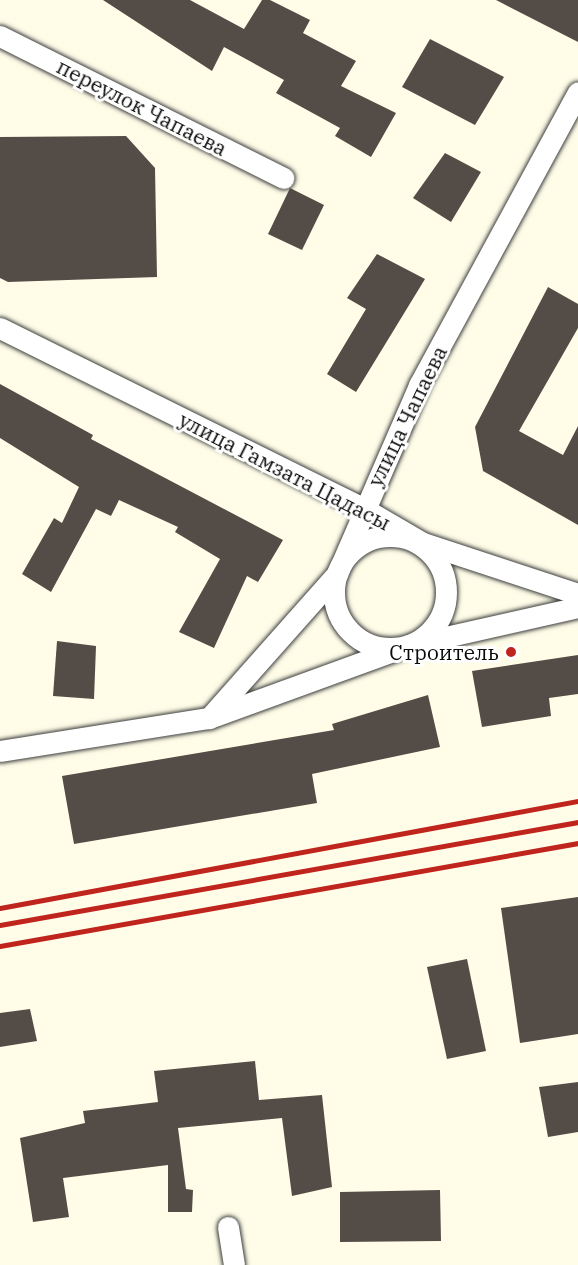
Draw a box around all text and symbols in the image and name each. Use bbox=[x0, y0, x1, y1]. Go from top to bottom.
street label: переулок Чапаева bbox=[53, 53, 231, 161]
street label: улица Чапаева bbox=[362, 341, 452, 491]
street label: улица Гамзата Цадасы bbox=[175, 407, 395, 535]
place label: Строитель bbox=[389, 639, 499, 665]
marker: Строитель bbox=[504, 645, 518, 659]

